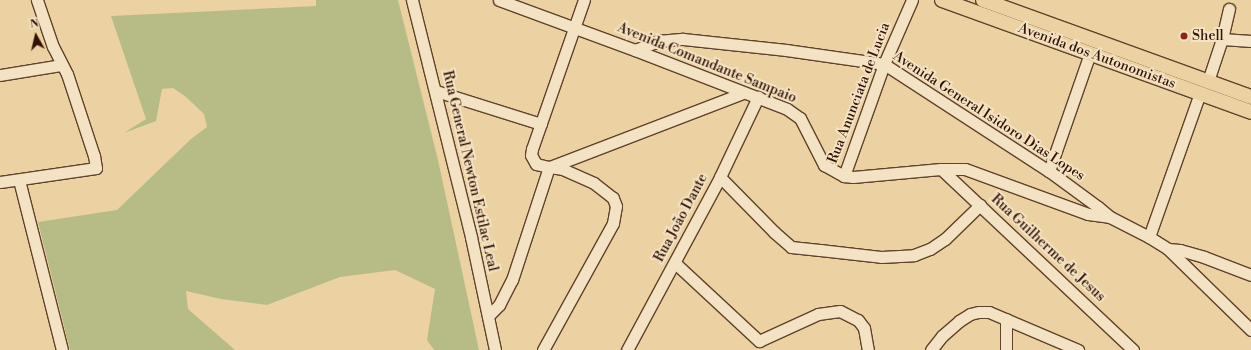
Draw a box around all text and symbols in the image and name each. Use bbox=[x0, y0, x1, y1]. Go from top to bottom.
north arrow bbox=[16, 16, 56, 56]
text: N bbox=[29, 17, 40, 32]
street label: Avenida Comandante Sampaio bbox=[615, 19, 799, 107]
street label: Rua Anunciata de Lucia bbox=[824, 20, 894, 166]
street label: Avenida dos Autonomistas bbox=[1016, 20, 1178, 92]
place label: Shell bbox=[1192, 28, 1224, 44]
marker: Shell bbox=[1179, 31, 1189, 41]
street label: Avenida General Isidoro Dias Lopes bbox=[890, 48, 1088, 184]
street label: Rua General Newton Estilac Leal bbox=[439, 69, 501, 273]
street label: Rua João Dante bbox=[651, 171, 711, 265]
street label: Rua Guilherme de Jesus bbox=[987, 191, 1109, 305]

